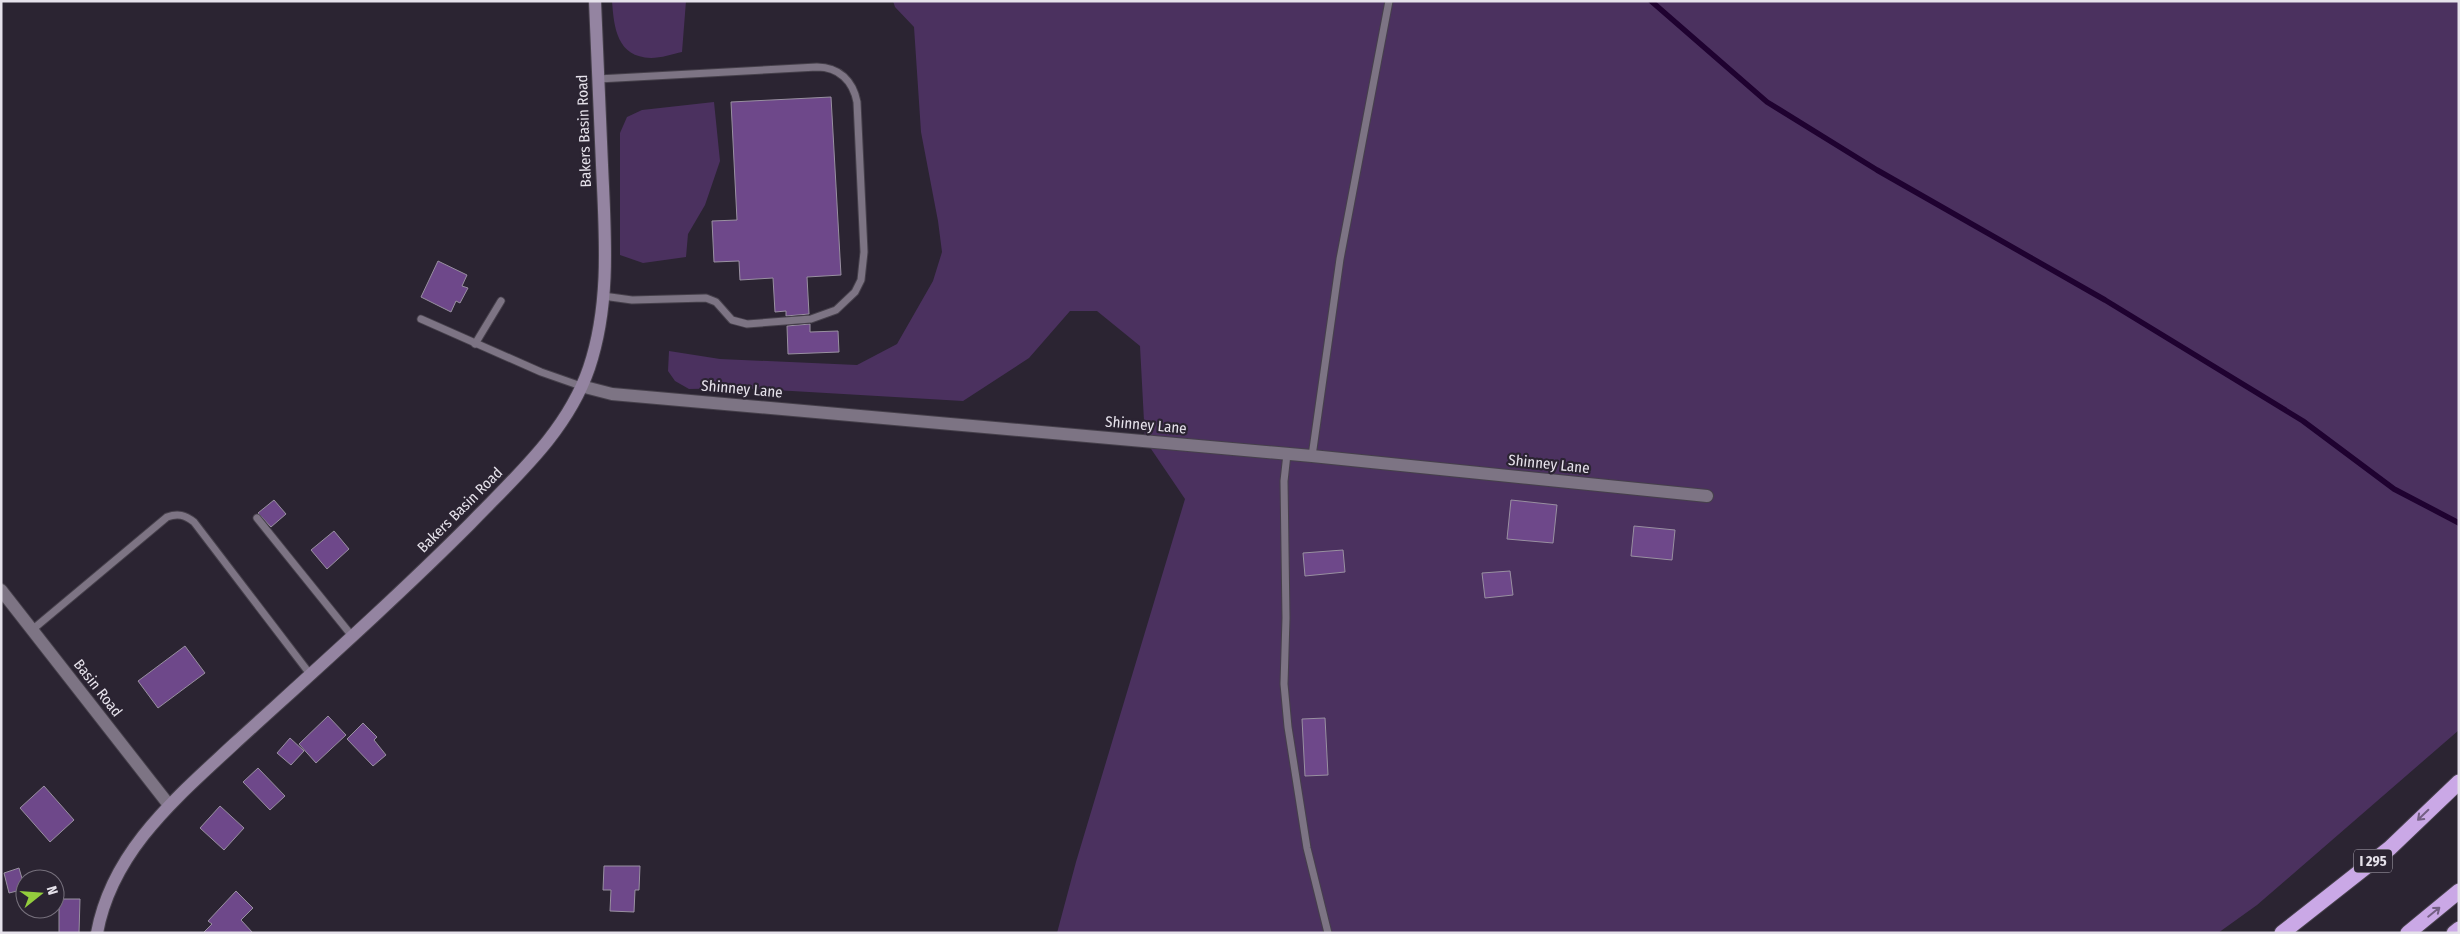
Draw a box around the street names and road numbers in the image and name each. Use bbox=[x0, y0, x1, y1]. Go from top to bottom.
street label: Bakers Basin Road bbox=[573, 74, 595, 188]
street label: Shinney Lane bbox=[701, 376, 783, 402]
street label: Shinney Lane bbox=[1105, 412, 1187, 438]
street label: Shinney Lane bbox=[1507, 451, 1591, 477]
street label: Bakers Basin Road bbox=[414, 464, 506, 556]
street label: Basin Road bbox=[70, 656, 126, 720]
road number: I 295 bbox=[2354, 849, 2392, 872]

